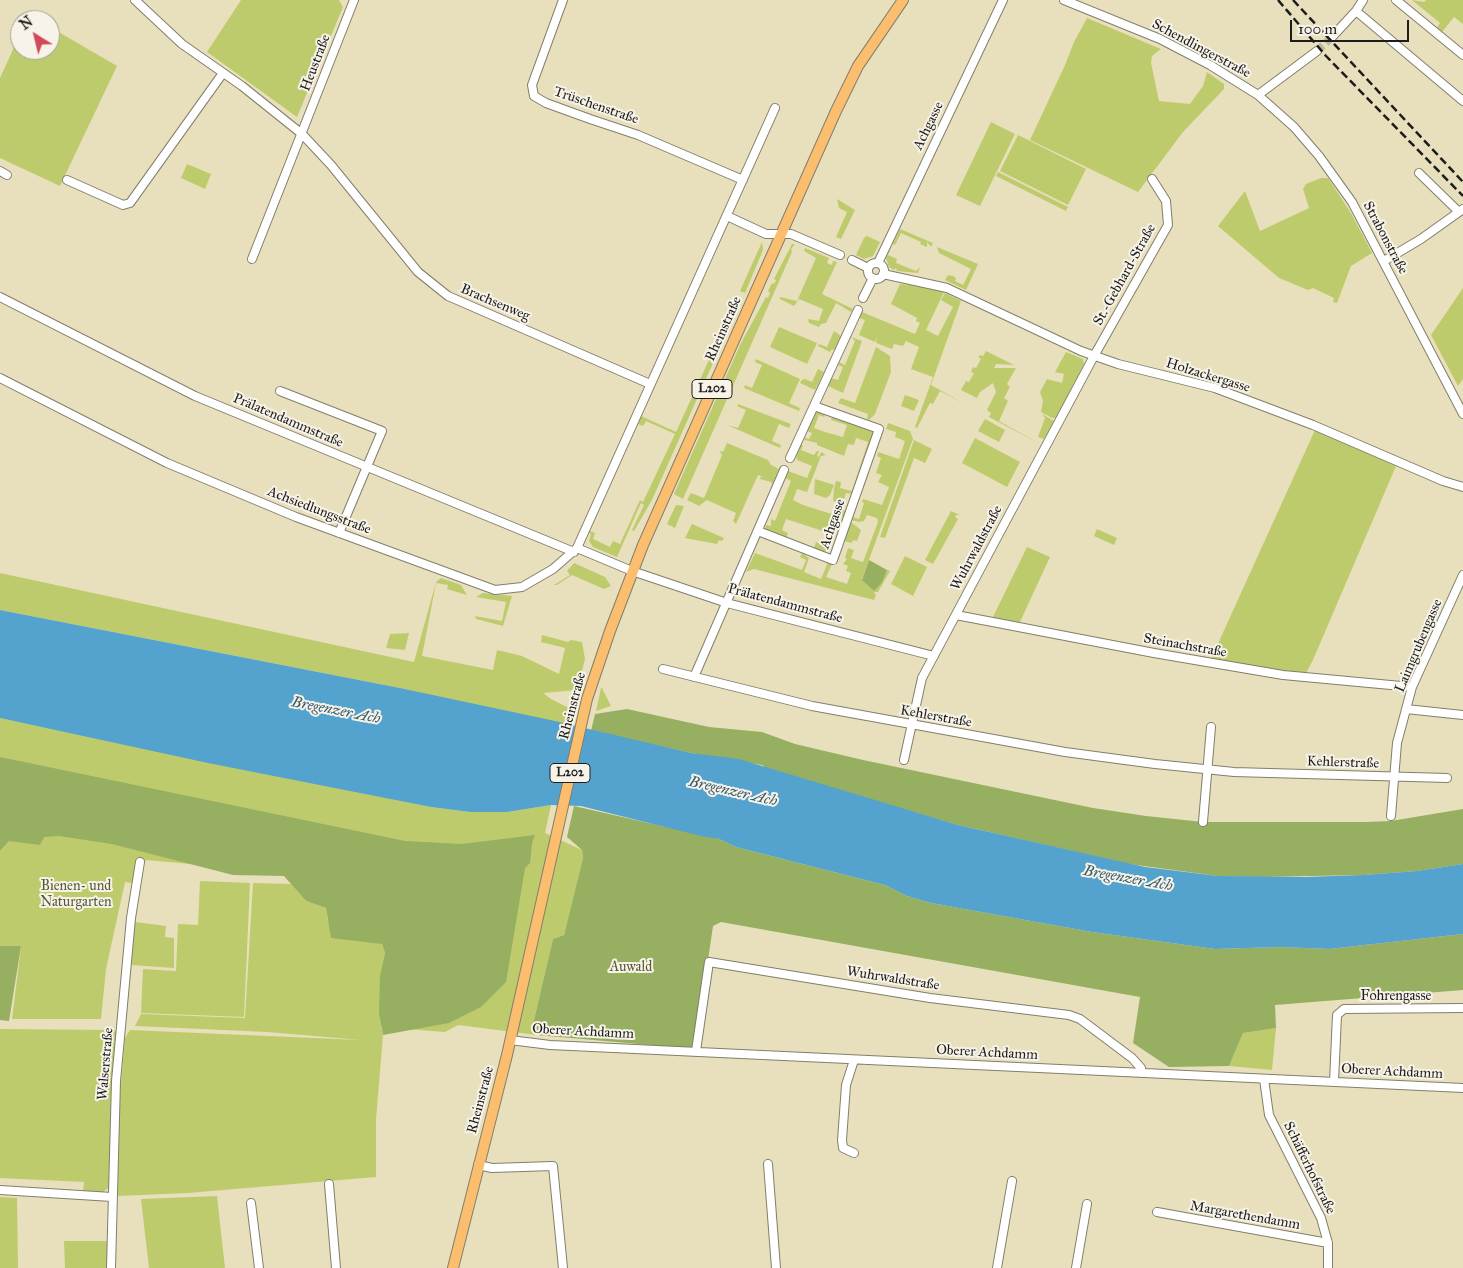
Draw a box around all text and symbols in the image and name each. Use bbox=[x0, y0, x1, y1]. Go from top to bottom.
north arrow bbox=[10, 10, 60, 60]
scale bar bbox=[1293, 10, 1412, 42]
text: N bbox=[17, 13, 36, 34]
street label: Schendlingerstraße bbox=[1149, 16, 1253, 82]
text: 100 m bbox=[1298, 20, 1337, 38]
street label: Heustraße bbox=[297, 32, 335, 94]
street label: Trüschenstraße bbox=[551, 84, 641, 128]
street label: Achgasse bbox=[910, 99, 948, 153]
street label: Strabonstraße bbox=[1359, 199, 1411, 277]
street label: St.-Gebhard-Straße bbox=[1090, 221, 1160, 329]
street label: Brachsenweg bbox=[458, 281, 532, 325]
street label: Rheinstraße bbox=[702, 294, 746, 364]
street label: Holzackergasse bbox=[1164, 355, 1252, 397]
road number: L202 bbox=[692, 379, 732, 398]
street label: Prälatendammstraße bbox=[230, 390, 346, 452]
street label: Achsiedlungsstraße bbox=[265, 484, 373, 538]
street label: Achgasse bbox=[817, 497, 849, 551]
street label: Wuhrwaldstraße bbox=[948, 503, 1006, 593]
street label: Prälatendammstraße bbox=[726, 581, 844, 627]
street label: Laimgrubengasse bbox=[1392, 597, 1446, 695]
street label: Steinachstraße bbox=[1142, 630, 1228, 662]
street label: Rheinstraße bbox=[556, 670, 590, 742]
water label: Bregenzer Ach bbox=[290, 694, 382, 728]
street label: Kehlerstraße bbox=[899, 702, 973, 732]
street label: Kehlerstraße bbox=[1306, 753, 1380, 773]
road number: L202 bbox=[550, 764, 590, 782]
water label: Bregenzer Ach bbox=[687, 773, 779, 811]
water label: Bregenzer Ach bbox=[1082, 862, 1174, 896]
park label: Bienen- und Naturgarten bbox=[40, 879, 112, 912]
park label: Auwald bbox=[610, 960, 652, 976]
street label: Wuhrwaldstraße bbox=[845, 963, 941, 995]
street label: Fohrengasse bbox=[1361, 989, 1431, 1005]
street label: Oberer Achdamm bbox=[532, 1021, 634, 1043]
street label: Walserstraße bbox=[94, 1027, 118, 1101]
street label: Oberer Achdamm bbox=[936, 1042, 1038, 1064]
street label: Oberer Achdamm bbox=[1341, 1061, 1443, 1083]
street label: Rheinstraße bbox=[464, 1064, 498, 1136]
street label: Schäfferhofstraße bbox=[1279, 1119, 1339, 1217]
street label: Margarethendamm bbox=[1189, 1198, 1301, 1234]

